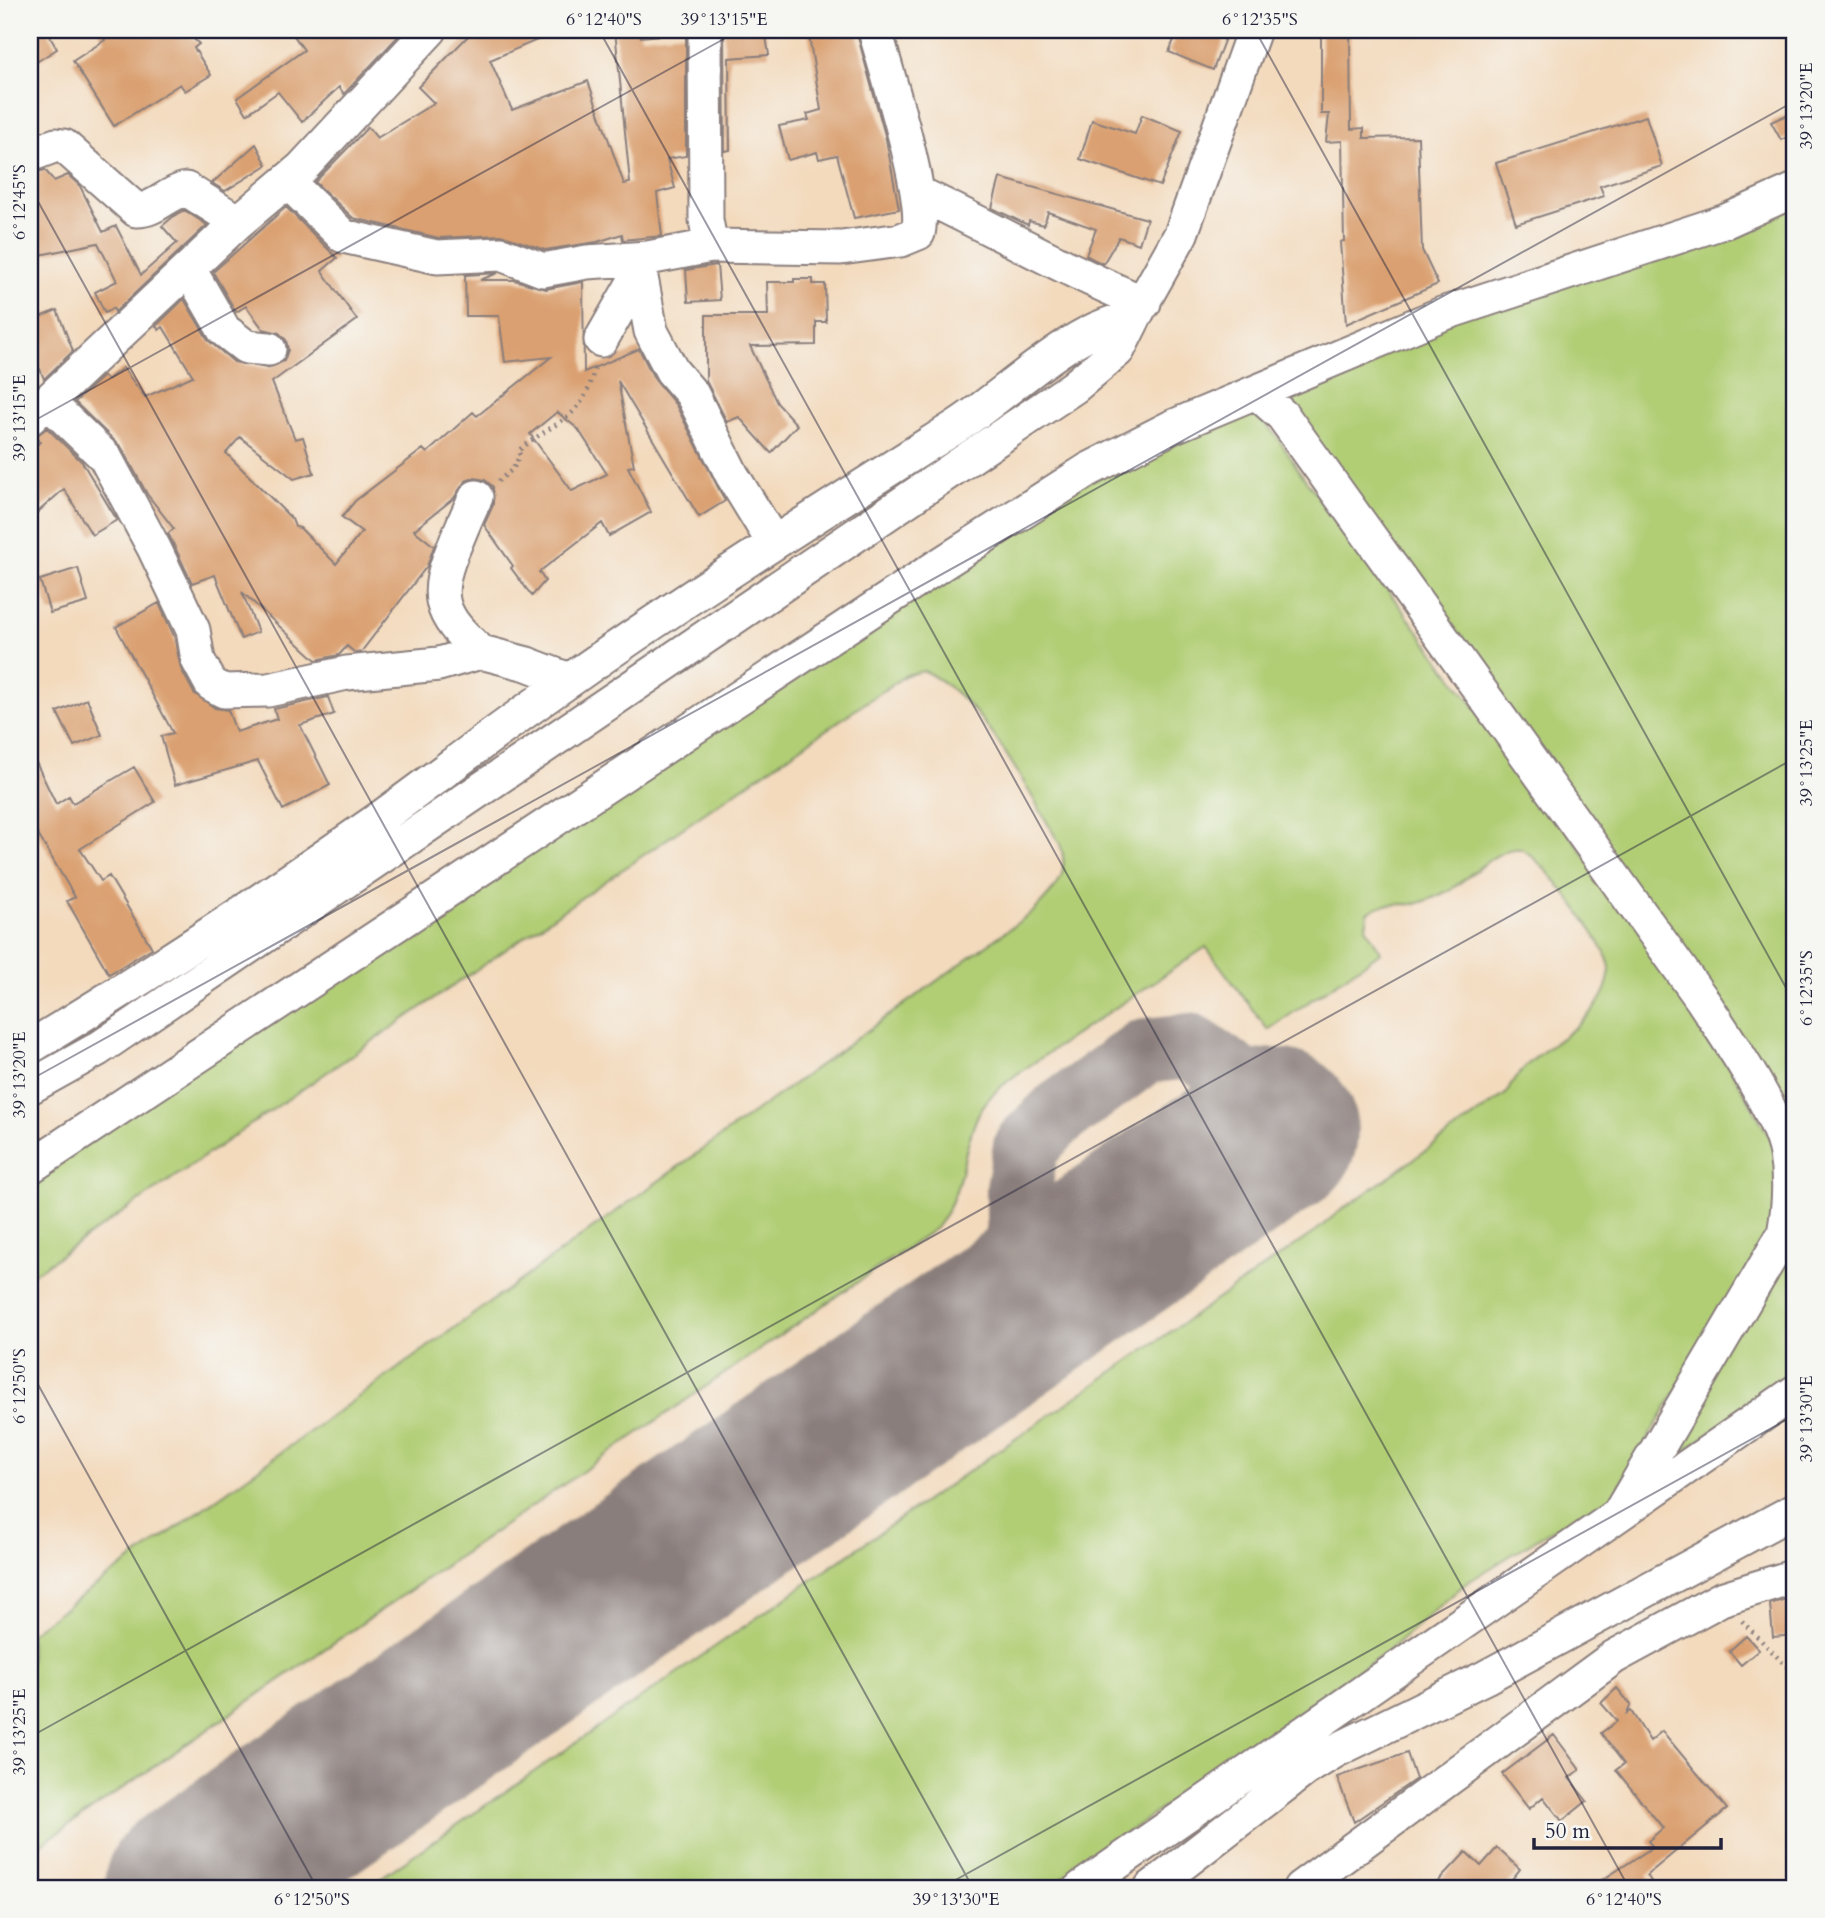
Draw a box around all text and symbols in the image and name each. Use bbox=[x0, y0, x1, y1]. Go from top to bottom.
text: 6°12'40"S bbox=[566, 7, 642, 32]
text: 39°13'15"E bbox=[680, 7, 768, 32]
text: 6°12'35"S bbox=[1222, 7, 1298, 32]
text: 39°13'20"E bbox=[1794, 62, 1819, 150]
text: 6°12'45"S bbox=[7, 164, 32, 240]
text: 39°13'15"E bbox=[7, 374, 32, 462]
text: 39°13'25"E bbox=[1794, 719, 1819, 807]
text: 6°12'35"S bbox=[1794, 950, 1819, 1026]
text: 39°13'20"E bbox=[7, 1031, 32, 1119]
text: 6°12'50"S bbox=[7, 1348, 32, 1424]
text: 39°13'30"E bbox=[1794, 1375, 1819, 1463]
text: 39°13'25"E bbox=[7, 1688, 32, 1776]
scale bar bbox=[1534, 1806, 1722, 1850]
text: 50 m bbox=[1545, 1817, 1590, 1846]
text: 6°12'50"S bbox=[274, 1887, 350, 1912]
text: 39°13'30"E bbox=[912, 1887, 1000, 1912]
text: 6°12'40"S bbox=[1586, 1887, 1662, 1912]

